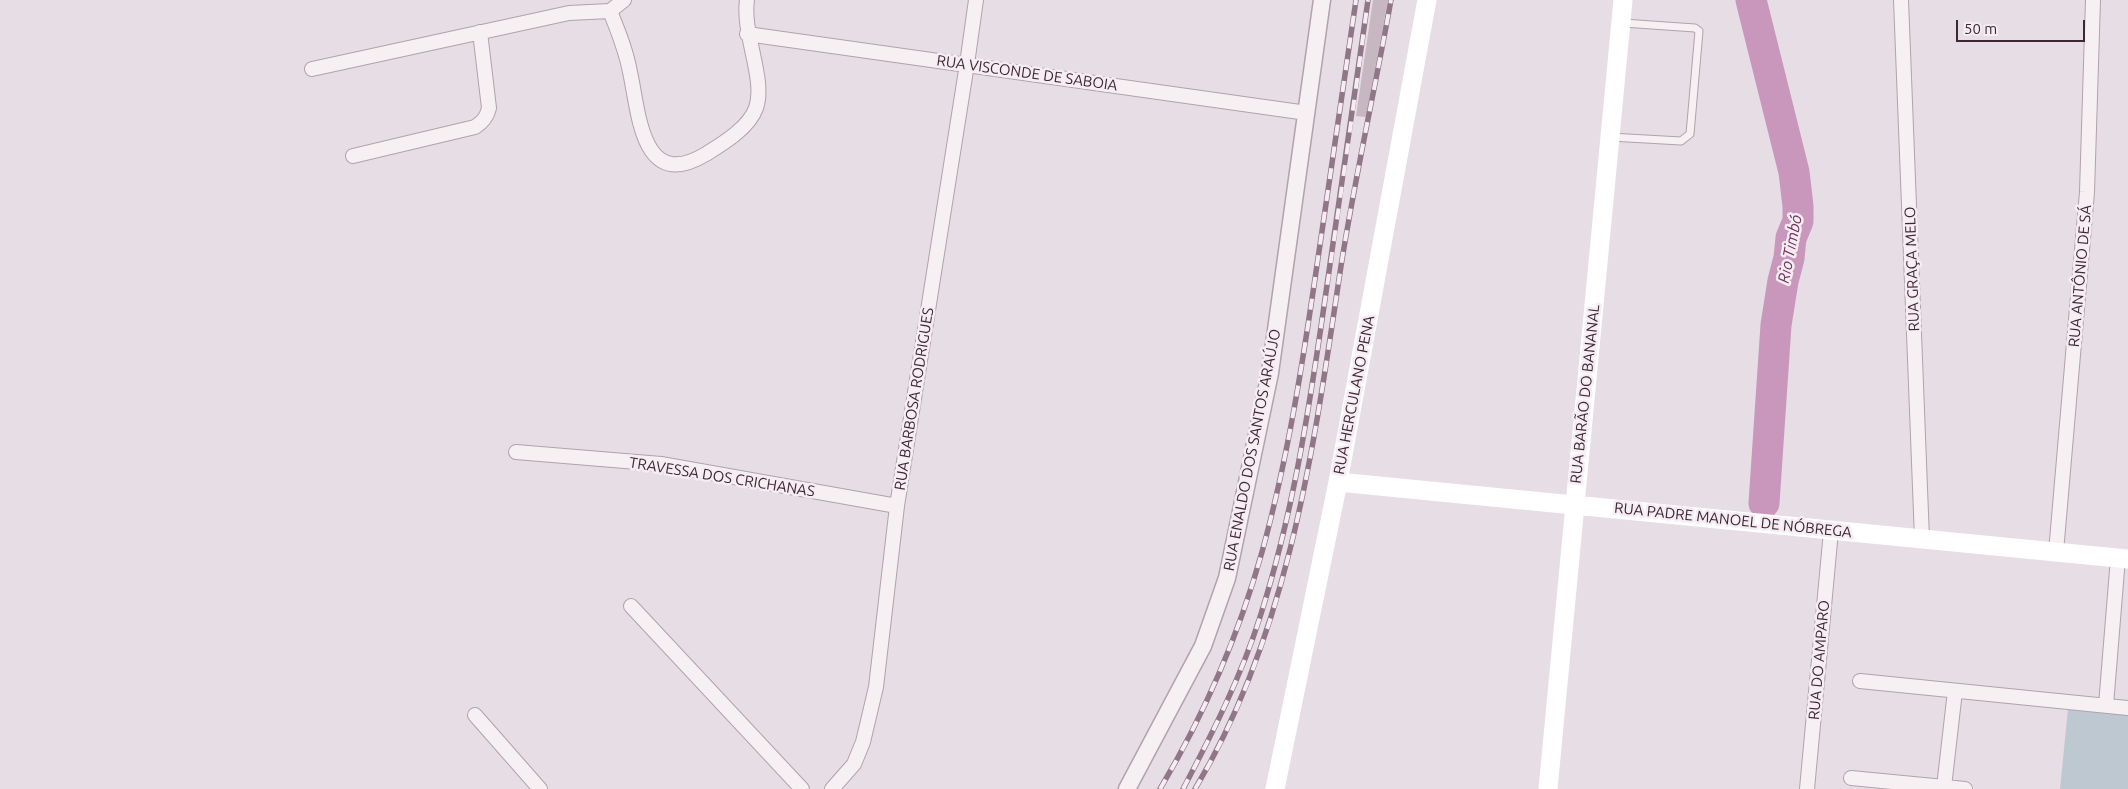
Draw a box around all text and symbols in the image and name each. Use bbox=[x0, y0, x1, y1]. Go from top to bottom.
scale bar bbox=[1958, 10, 2087, 42]
text: 50 m bbox=[1964, 20, 1997, 37]
street label: RUA VISCONDE DE SABOIA bbox=[935, 51, 1119, 95]
street label: RUA ANTÔNIO DE SÁ bbox=[2065, 204, 2095, 348]
street label: RUA GRAÇA MELO bbox=[1901, 206, 1923, 332]
water label: Rio Timbó bbox=[1774, 213, 1806, 285]
street label: RUA BARÃO DO BANANAL bbox=[1567, 304, 1603, 484]
street label: RUA BARBOSA RODRIGUES bbox=[891, 306, 937, 492]
street label: RUA HERCULANO PENA bbox=[1330, 314, 1378, 476]
street label: RUA ENALDO DOS SANTOS ARAÚJO bbox=[1220, 327, 1284, 573]
street label: TRAVESSA DOS CRICHANAS bbox=[628, 453, 816, 501]
street label: RUA PADRE MANOEL DE NÓBREGA bbox=[1613, 499, 1853, 541]
street label: RUA DO AMPARO bbox=[1805, 599, 1833, 721]

